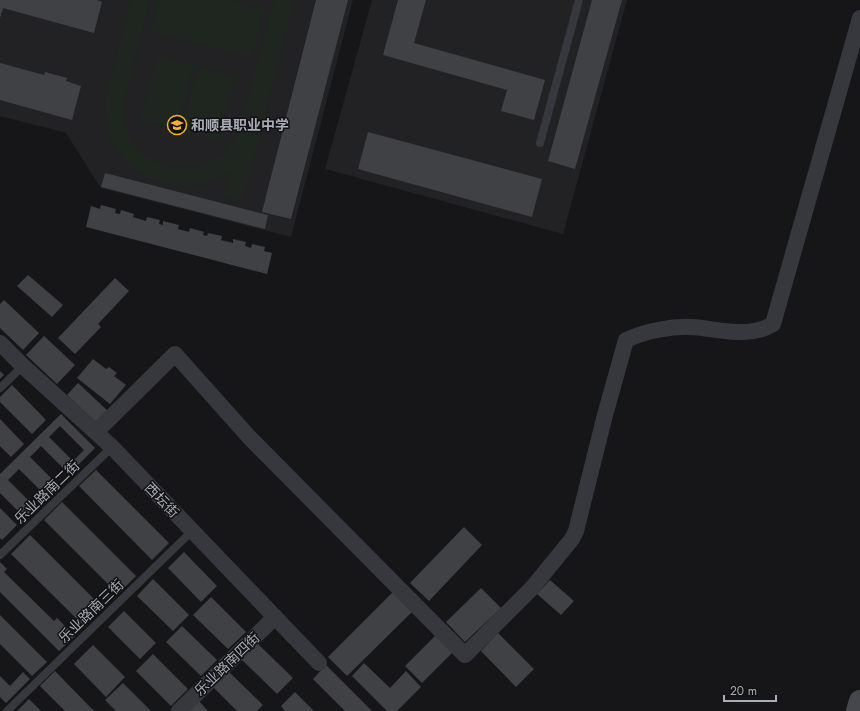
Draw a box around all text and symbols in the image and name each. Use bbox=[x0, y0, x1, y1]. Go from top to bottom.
school or university icon: 和顺县职业中学 bbox=[166, 114, 188, 136]
place label: 和顺县职业中学 bbox=[191, 115, 289, 135]
street label: 乐业路南二街 bbox=[10, 456, 84, 528]
street label: 西坛街 bbox=[140, 478, 184, 522]
street label: 乐业路南三街 bbox=[54, 575, 128, 647]
street label: 乐业路南四街 bbox=[190, 628, 264, 700]
scale bar bbox=[724, 677, 776, 703]
text: 20 m bbox=[730, 682, 757, 700]

